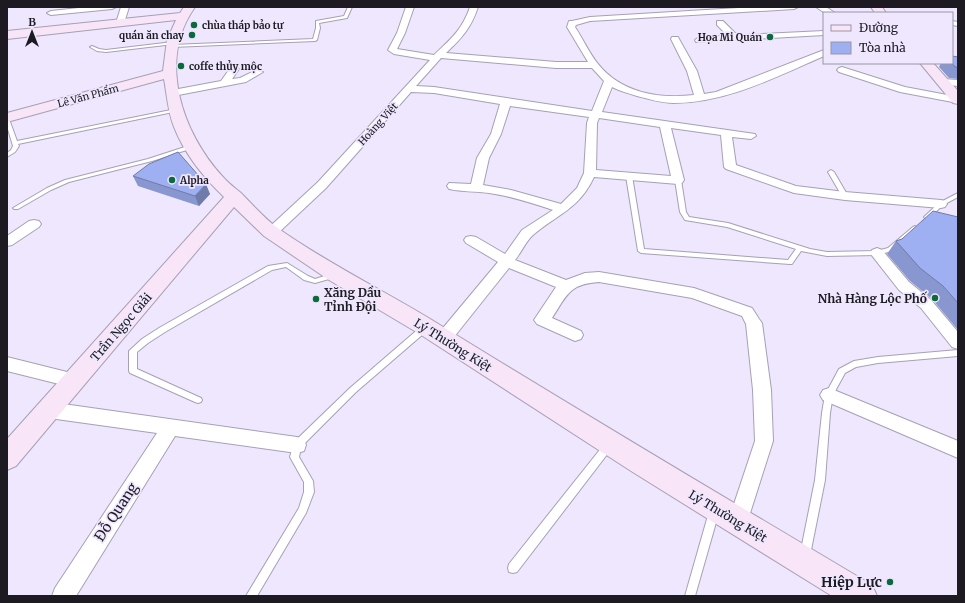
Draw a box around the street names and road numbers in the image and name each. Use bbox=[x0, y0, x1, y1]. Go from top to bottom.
street label: Lê Văn Phẩm bbox=[56, 81, 120, 110]
street label: Hoàng Việt bbox=[355, 100, 401, 148]
street label: Trần Ngọc Giải bbox=[87, 290, 155, 364]
street label: Lý Thường Kiệt bbox=[411, 315, 495, 375]
street label: Đỗ Quang bbox=[90, 479, 142, 545]
street label: Lý Thường Kiệt bbox=[686, 487, 770, 545]

